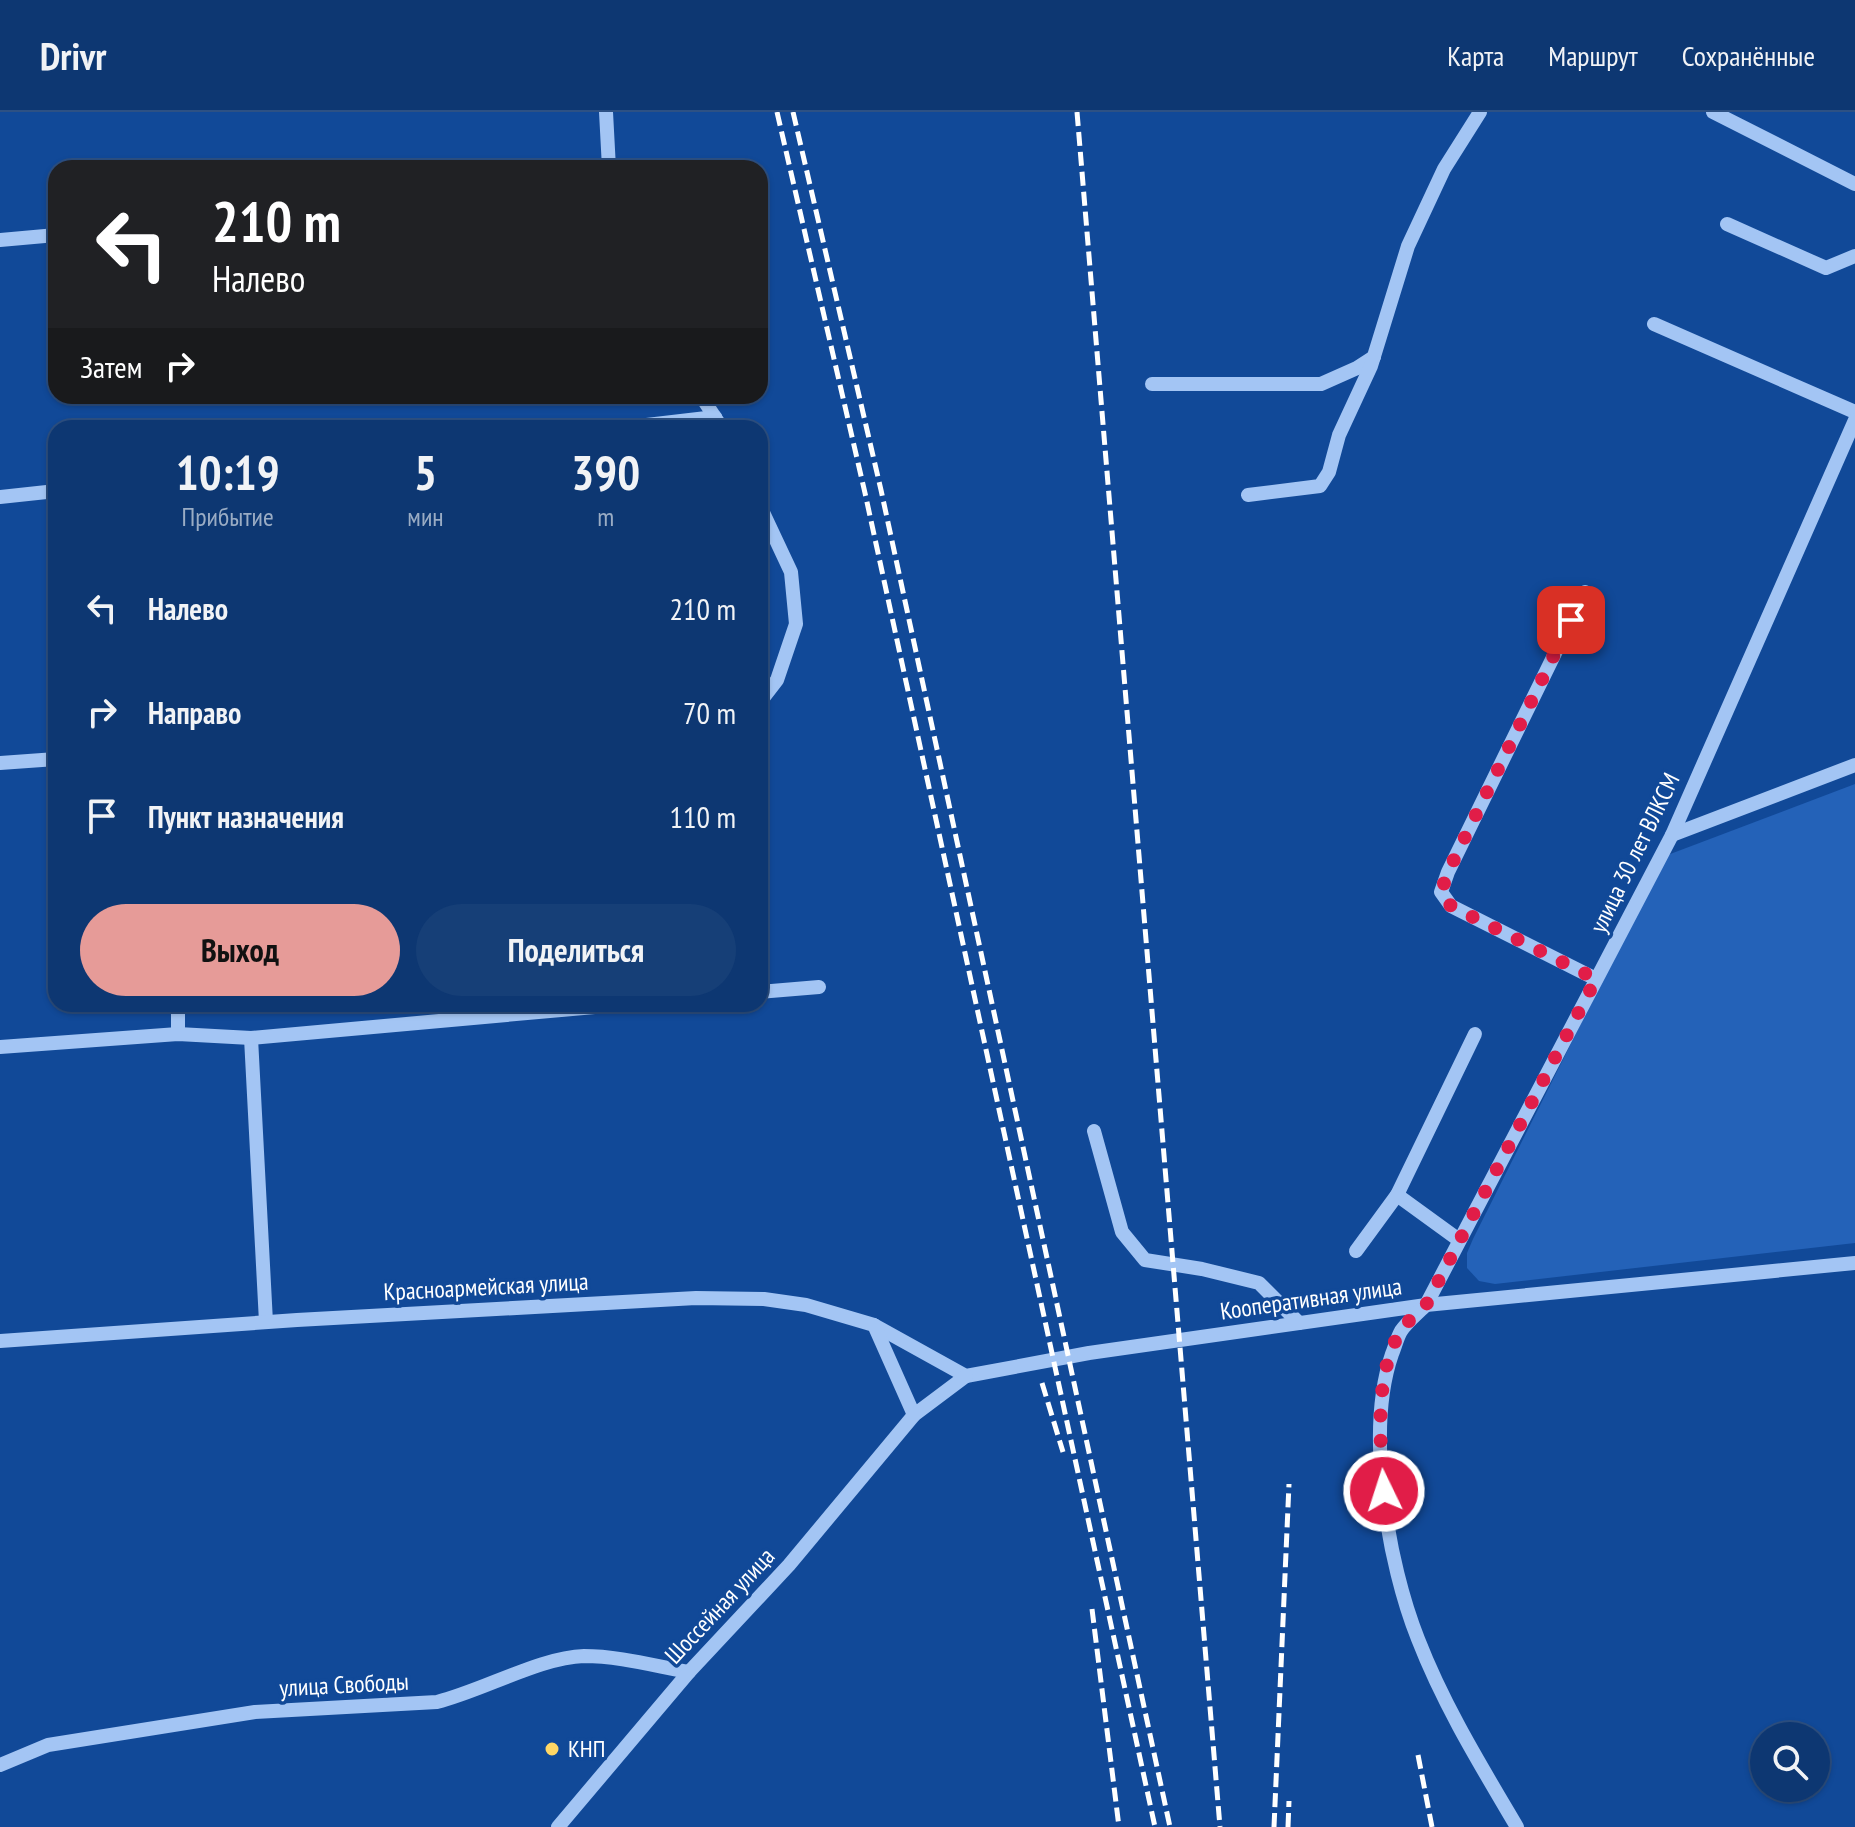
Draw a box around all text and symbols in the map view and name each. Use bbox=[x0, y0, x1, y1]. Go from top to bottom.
text: Drivr bbox=[40, 31, 106, 80]
text: Карта bbox=[1447, 37, 1504, 74]
text: Маршрут bbox=[1548, 37, 1638, 74]
text: Сохранённые bbox=[1682, 37, 1815, 74]
text: 210 m bbox=[212, 185, 341, 257]
icon: left bbox=[80, 192, 184, 296]
text: Налево bbox=[212, 255, 305, 302]
icon: right bbox=[158, 344, 202, 388]
text: Затем bbox=[80, 347, 142, 386]
text: 10:19 bbox=[176, 441, 280, 503]
text: 5 bbox=[414, 441, 437, 503]
text: 390 bbox=[571, 441, 640, 503]
text: Прибытие bbox=[182, 500, 274, 533]
text: мин bbox=[407, 500, 444, 533]
text: m bbox=[597, 500, 614, 533]
icon: left bbox=[80, 586, 124, 630]
pin bbox=[1537, 586, 1605, 654]
text: Налево bbox=[148, 589, 228, 628]
text: 210 m bbox=[670, 589, 736, 628]
icon: arrive bbox=[1549, 598, 1593, 642]
icon: right bbox=[80, 690, 124, 734]
text: Направо bbox=[148, 693, 241, 732]
text: 70 m bbox=[683, 693, 736, 732]
street label: улица 30 лет ВЛКСМ bbox=[1582, 768, 1687, 938]
icon: arrive bbox=[80, 794, 124, 838]
text: Пункт назначения bbox=[148, 797, 344, 836]
text: 110 m bbox=[670, 797, 736, 836]
button: Выход bbox=[80, 904, 400, 996]
button: Поделиться bbox=[416, 904, 736, 996]
street label: Красноармейская улица bbox=[383, 1266, 589, 1307]
street label: Кооперативная улица bbox=[1218, 1270, 1404, 1327]
position arrow bbox=[1342, 1449, 1426, 1533]
street label: Шоссейная улица bbox=[658, 1541, 781, 1670]
street label: улица Свободы bbox=[278, 1666, 409, 1703]
map controls bbox=[1750, 1722, 1830, 1802]
button: search bbox=[1750, 1722, 1830, 1802]
place label: КНП bbox=[568, 1733, 605, 1764]
marker: КНП bbox=[543, 1740, 561, 1758]

